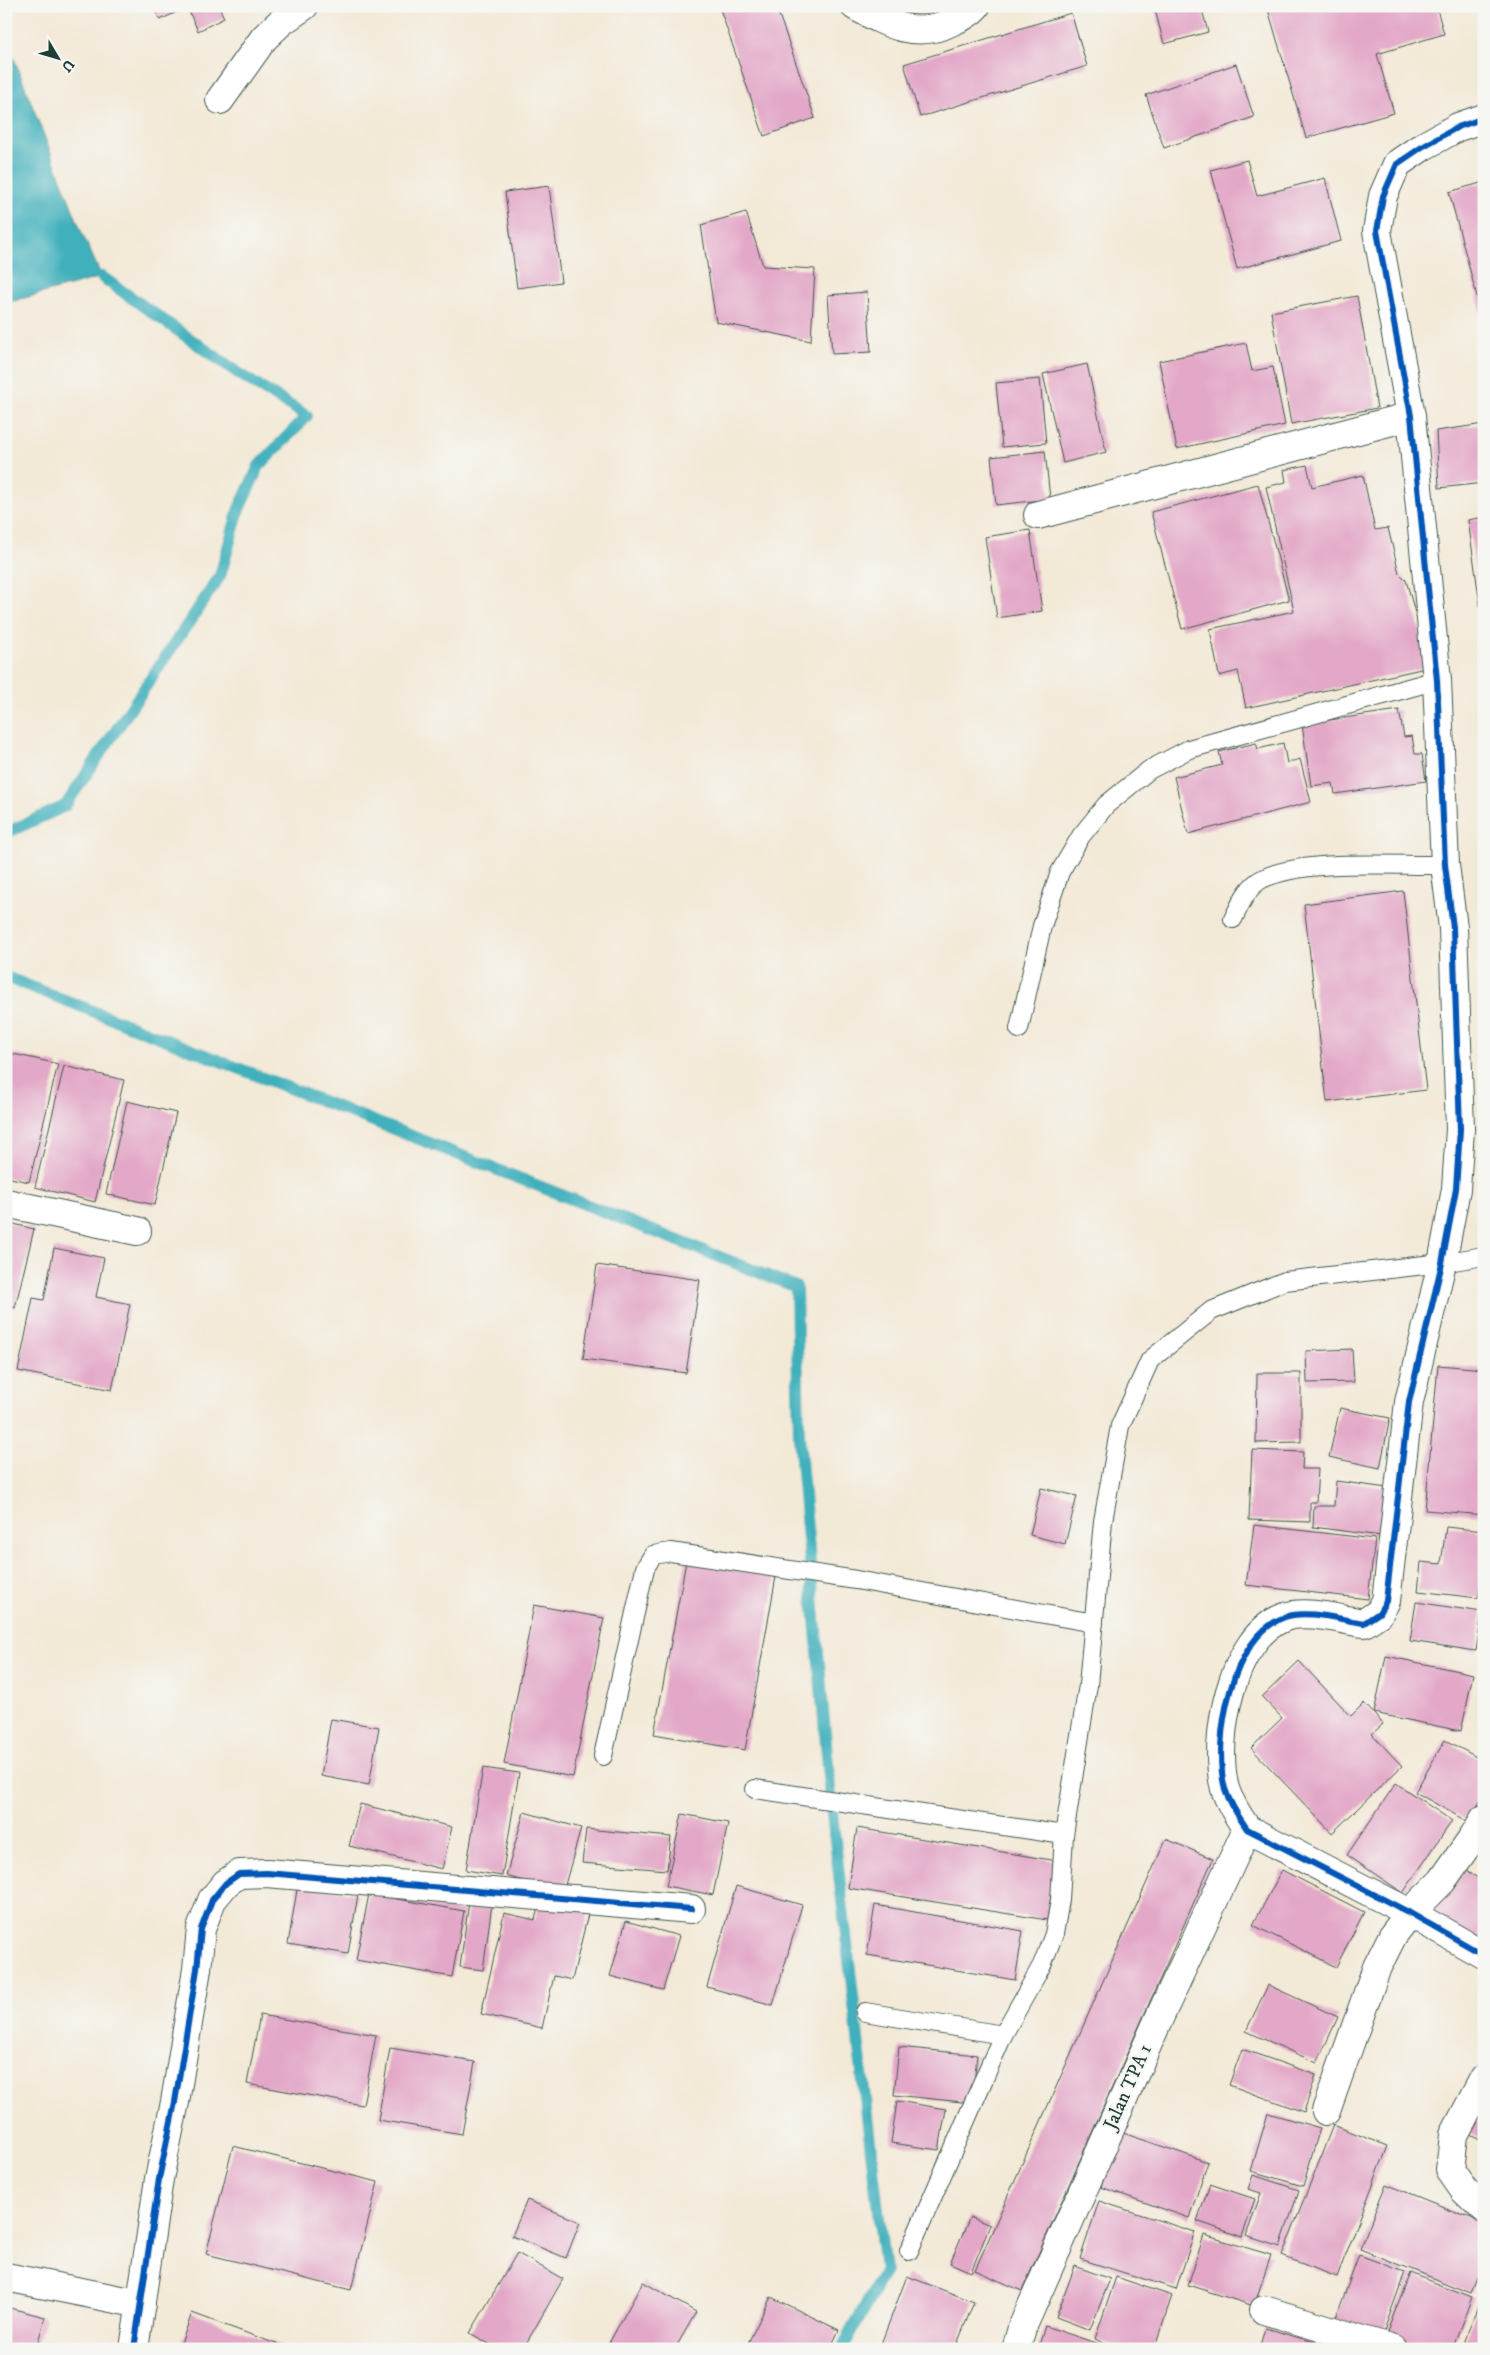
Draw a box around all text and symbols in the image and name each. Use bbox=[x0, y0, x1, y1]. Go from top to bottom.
north arrow bbox=[32, 32, 82, 82]
text: U bbox=[57, 56, 78, 75]
street label: Jalan TPA 1 bbox=[1098, 2041, 1157, 2135]

